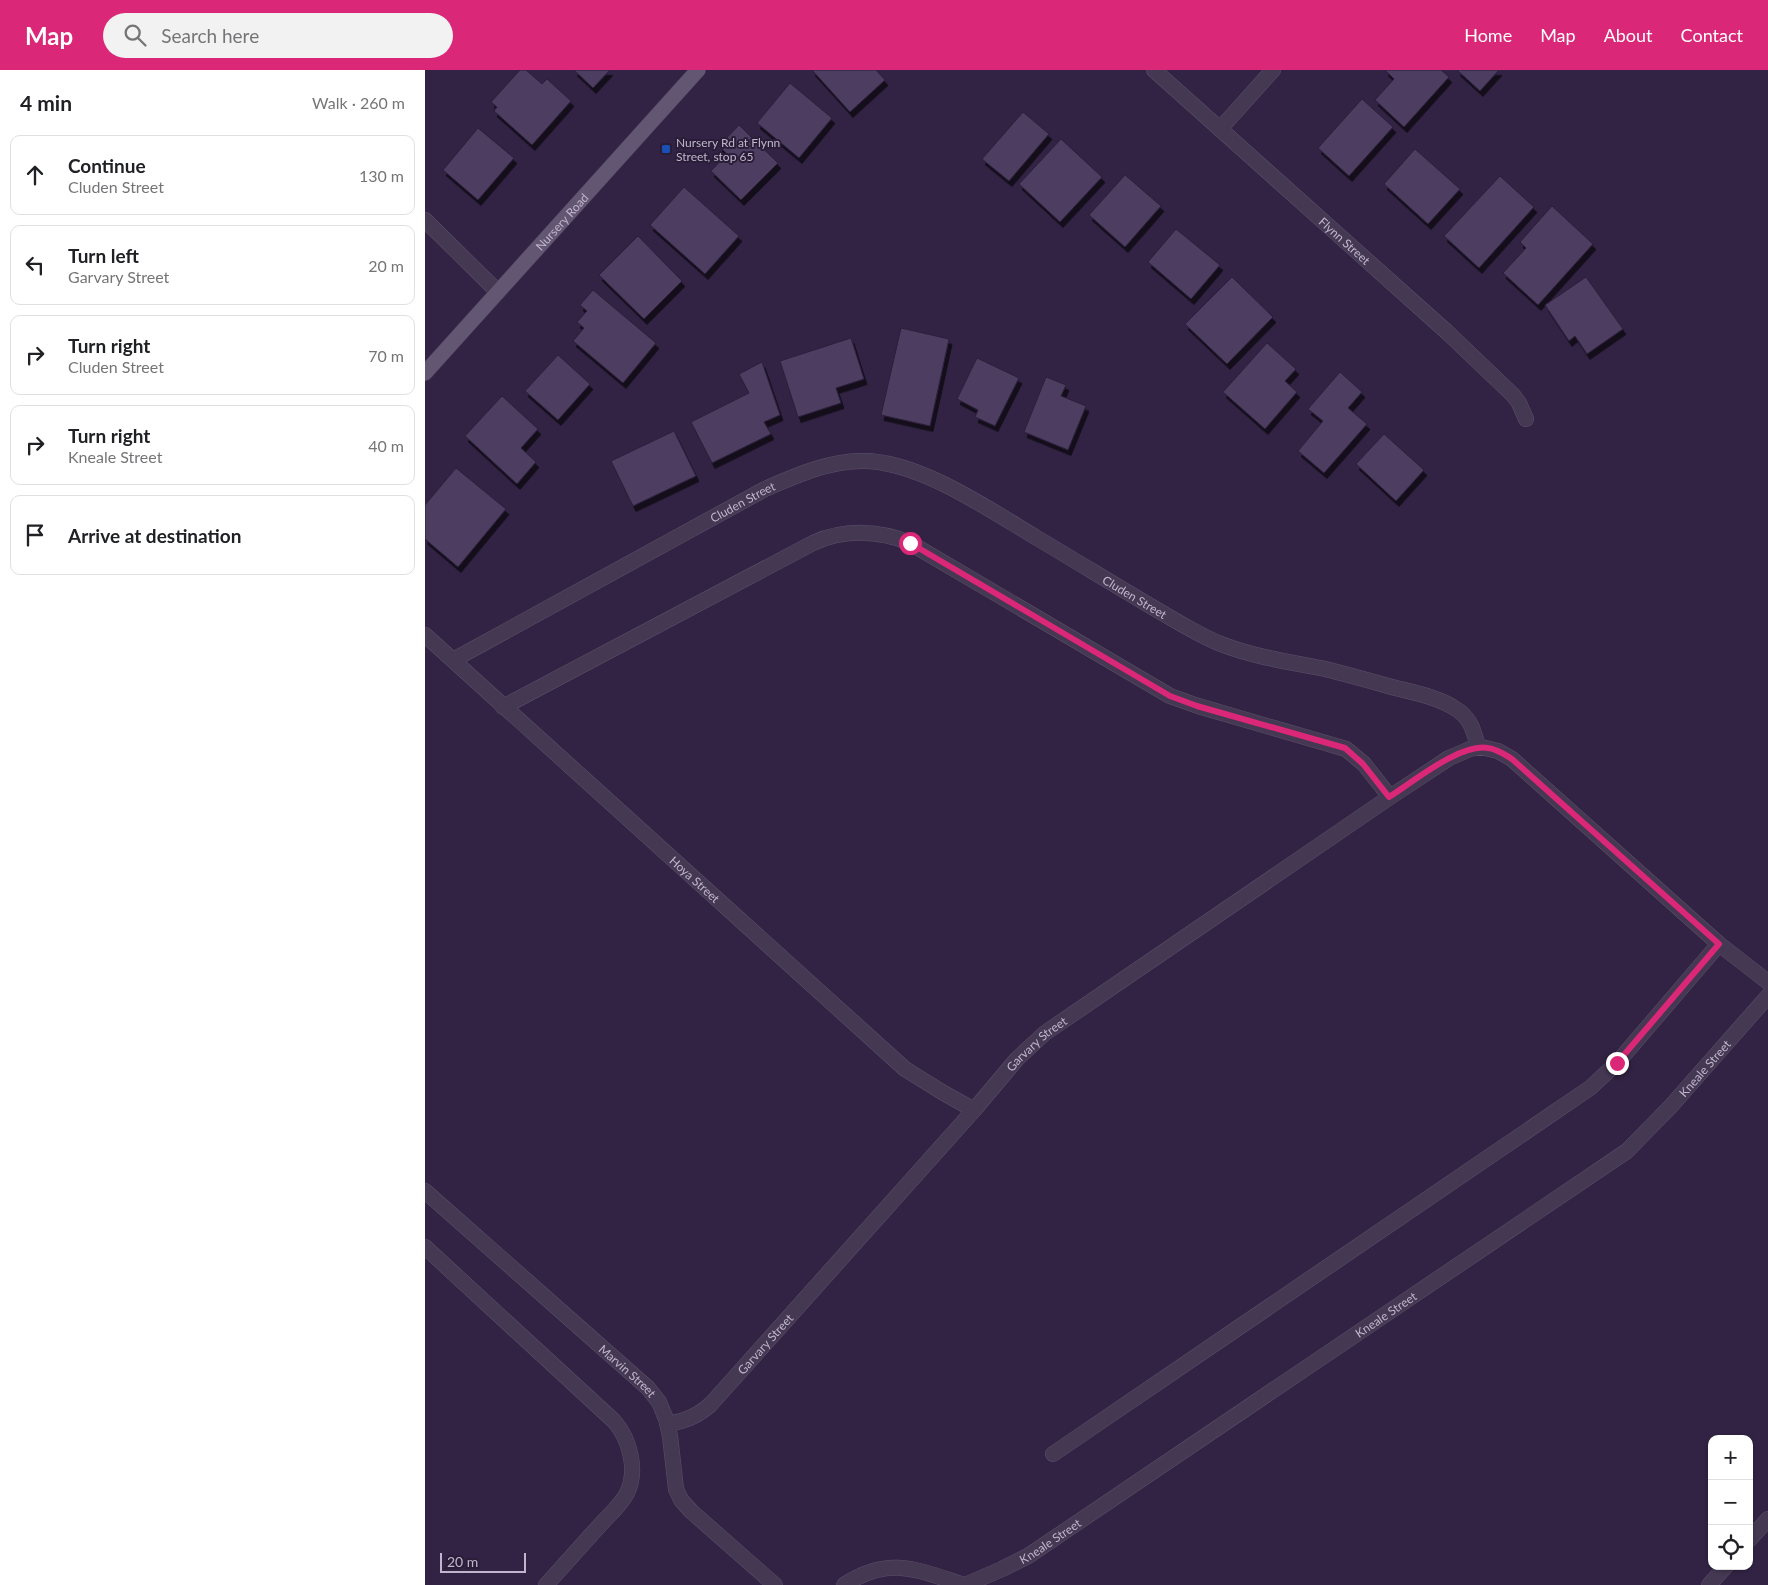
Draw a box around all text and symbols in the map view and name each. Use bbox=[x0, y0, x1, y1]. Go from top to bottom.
search box bbox=[103, 13, 453, 58]
text: Map bbox=[25, 21, 73, 50]
icon: search bbox=[121, 21, 149, 49]
text: Search here bbox=[161, 24, 259, 47]
text: Home bbox=[1464, 24, 1512, 46]
text: Map bbox=[1540, 24, 1576, 46]
text: About bbox=[1604, 24, 1653, 46]
text: Contact bbox=[1681, 24, 1743, 46]
text: 4 min bbox=[20, 90, 72, 115]
text: Walk · 260 m bbox=[312, 93, 405, 112]
place label: Nursery Rd at Flynn Street, stop 65 bbox=[676, 135, 780, 164]
marker: Nursery Rd at Flynn Street, stop 65 bbox=[660, 143, 672, 155]
text: Continue bbox=[68, 154, 146, 177]
icon: ahead bbox=[21, 161, 49, 189]
text: 130 m bbox=[359, 166, 404, 185]
text: Cluden Street bbox=[68, 177, 164, 196]
street label: Nursery Road bbox=[532, 190, 591, 253]
street label: Flynn Street bbox=[1316, 214, 1374, 268]
text: Turn left bbox=[68, 244, 139, 267]
icon: left bbox=[21, 251, 49, 279]
text: 20 m bbox=[368, 256, 404, 275]
text: Garvary Street bbox=[68, 267, 169, 286]
text: Turn right bbox=[68, 334, 150, 357]
icon: right bbox=[21, 341, 49, 369]
text: 70 m bbox=[368, 346, 404, 365]
text: Cluden Street bbox=[68, 357, 164, 376]
text: Turn right bbox=[68, 424, 150, 447]
icon: right bbox=[21, 431, 49, 459]
text: 40 m bbox=[368, 436, 404, 455]
text: Kneale Street bbox=[68, 447, 162, 466]
street label: Cluden Street bbox=[707, 478, 778, 525]
icon: arrive bbox=[21, 521, 49, 549]
text: Arrive at destination bbox=[68, 524, 241, 547]
route start bbox=[899, 532, 922, 555]
street label: Cluden Street bbox=[1100, 572, 1170, 622]
street label: Hoya Street bbox=[667, 853, 724, 906]
street label: Garvary Street bbox=[1003, 1013, 1070, 1074]
street label: Kneale Street bbox=[1675, 1036, 1734, 1100]
route end bbox=[1606, 1052, 1629, 1075]
street label: Kneale Street bbox=[1352, 1288, 1420, 1340]
street label: Garvary Street bbox=[734, 1310, 796, 1377]
street label: Marvin Street bbox=[596, 1341, 660, 1401]
map controls bbox=[1708, 1435, 1753, 1570]
button: + bbox=[1708, 1435, 1753, 1480]
button: − bbox=[1708, 1480, 1753, 1525]
street label: Kneale Street bbox=[1017, 1515, 1084, 1567]
button: locate bbox=[1708, 1525, 1753, 1570]
scale bar bbox=[440, 1550, 526, 1573]
text: 20 m bbox=[447, 1553, 478, 1570]

